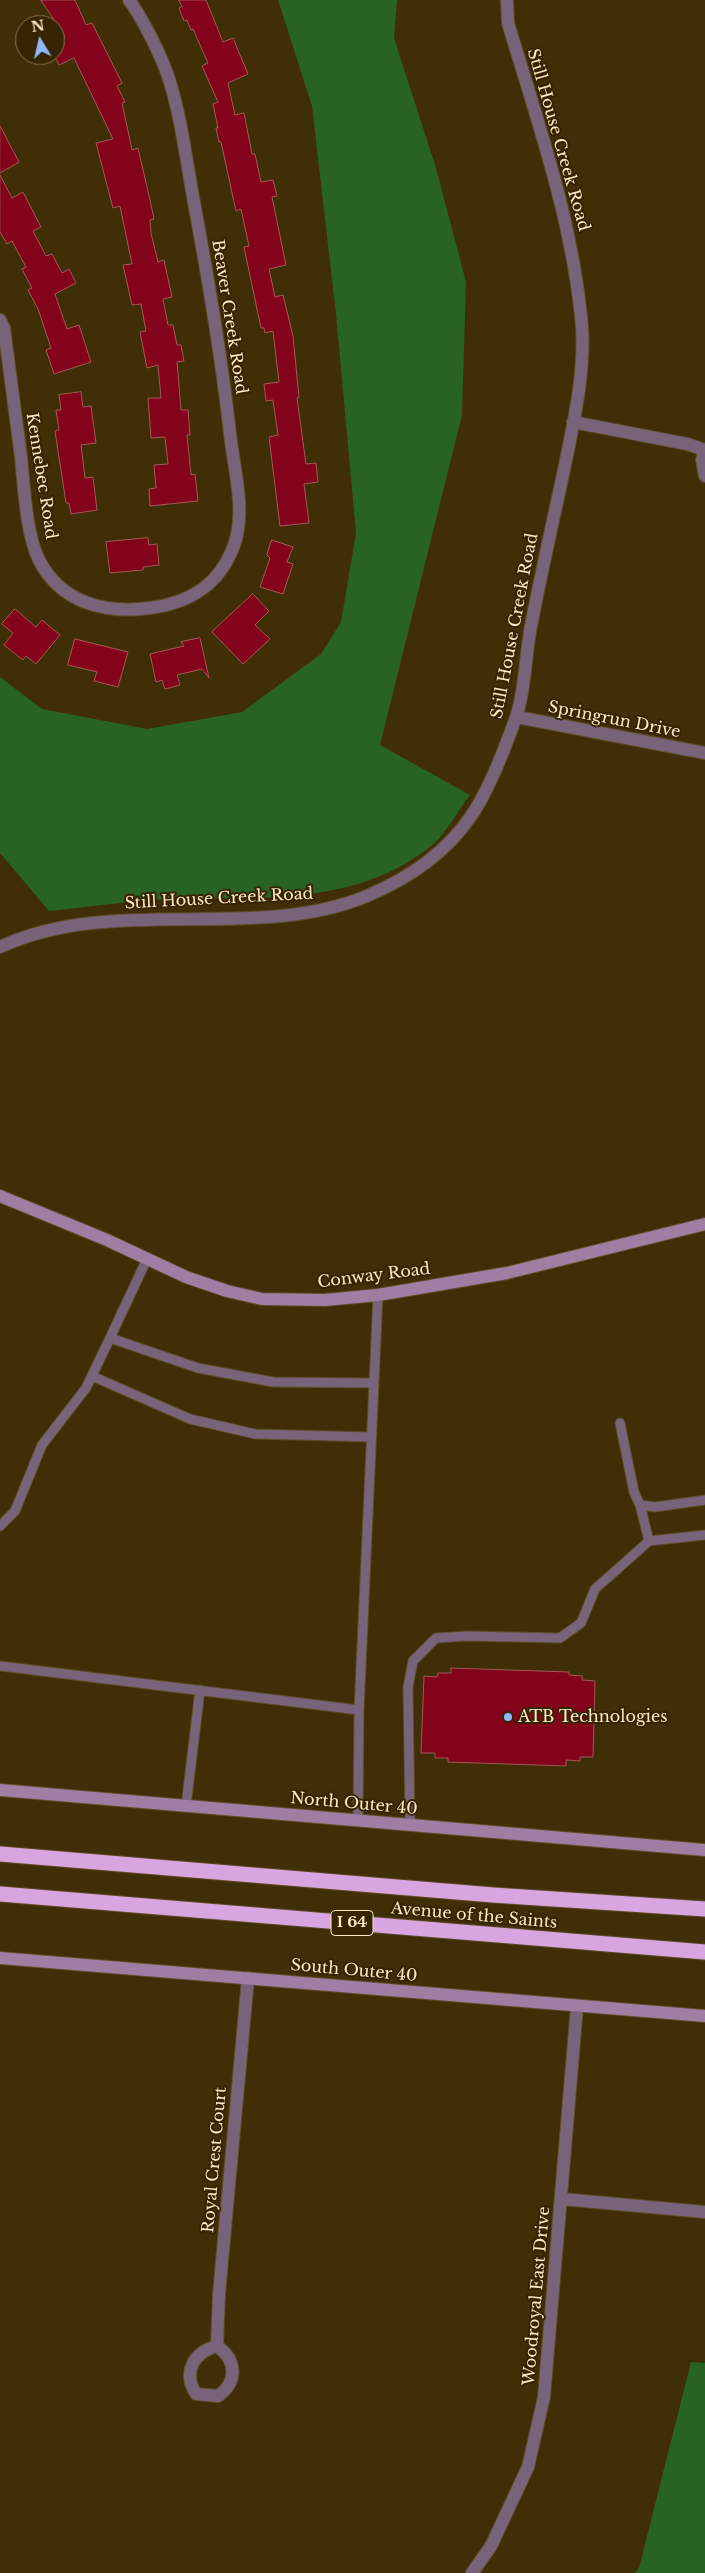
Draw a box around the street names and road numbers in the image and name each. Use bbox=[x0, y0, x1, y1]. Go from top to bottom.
street label: Still House Creek Road bbox=[523, 47, 593, 233]
street label: Beaver Creek Road bbox=[207, 238, 251, 396]
street label: Kennebec Road bbox=[22, 411, 60, 541]
street label: Still House Creek Road bbox=[488, 531, 542, 721]
street label: Springrun Drive bbox=[546, 698, 682, 742]
street label: Still House Creek Road bbox=[124, 884, 314, 914]
street label: Conway Road bbox=[317, 1260, 431, 1292]
street label: North Outer 40 bbox=[290, 1789, 418, 1819]
street label: Avenue of the Saints bbox=[390, 1899, 558, 1933]
road number: I 64 bbox=[331, 1910, 373, 1936]
street label: South Outer 40 bbox=[290, 1956, 418, 1986]
street label: Royal Crest Court bbox=[199, 2086, 231, 2234]
street label: Woodroyal East Drive bbox=[520, 2206, 554, 2386]

